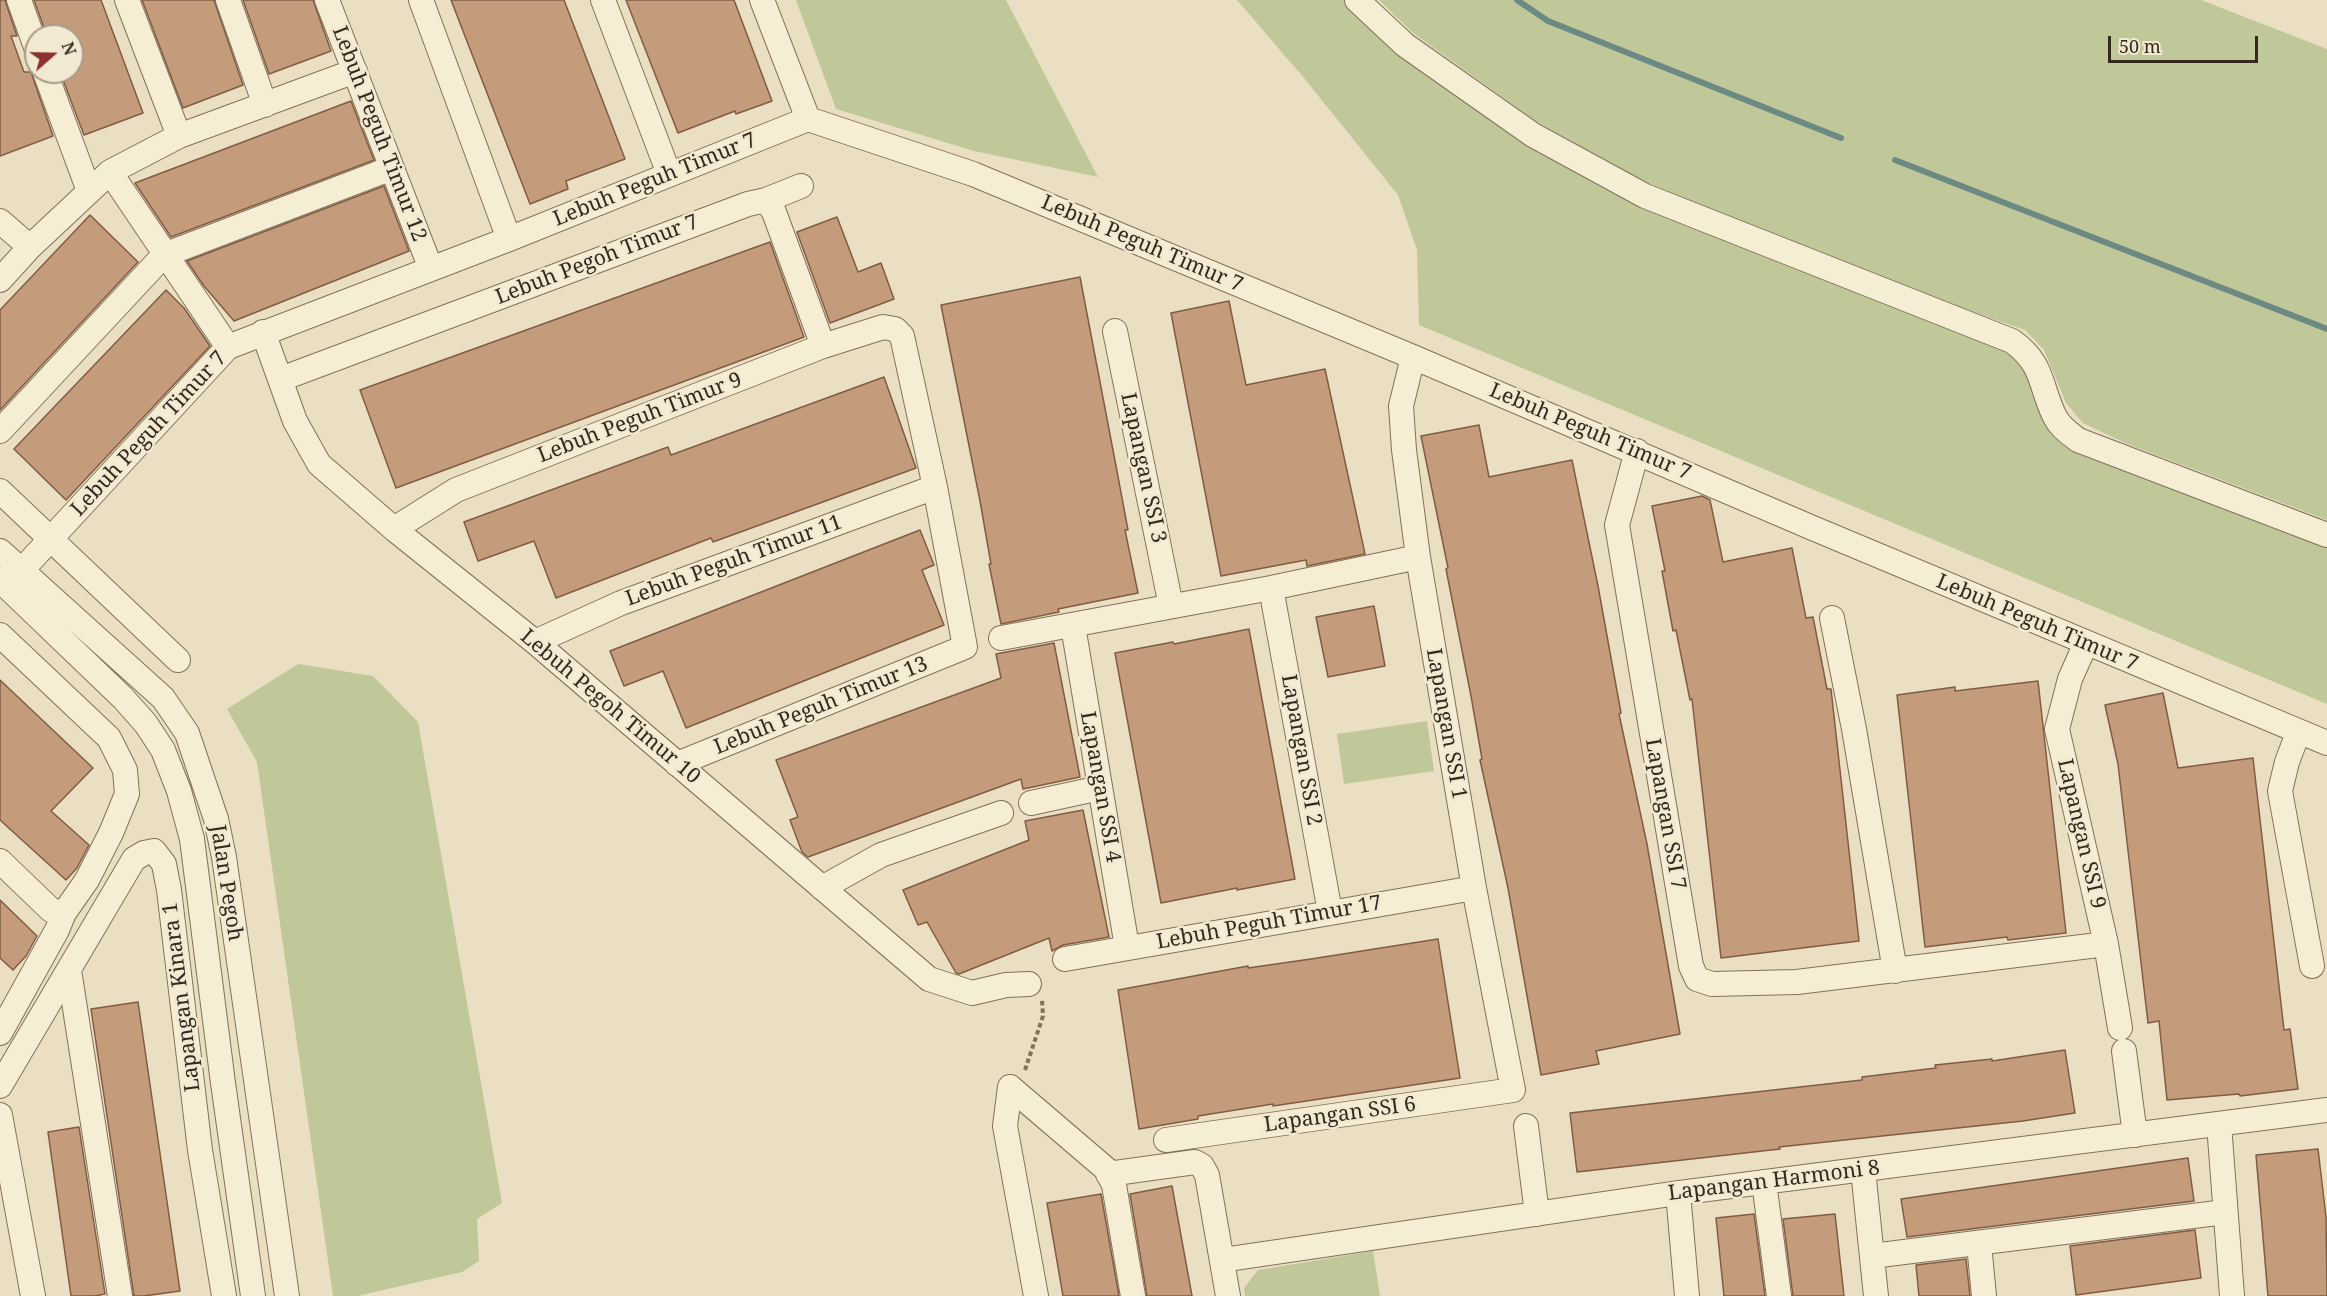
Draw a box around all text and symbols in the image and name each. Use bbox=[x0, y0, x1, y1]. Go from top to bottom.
street label: Lebuh Peguh Timur 12 bbox=[326, 23, 432, 245]
north arrow bbox=[24, 24, 84, 84]
scale bar bbox=[2111, 24, 2261, 62]
text: 50 m bbox=[2119, 34, 2161, 58]
text: N bbox=[57, 39, 82, 58]
street label: Lebuh Peguh Timur 7 bbox=[550, 128, 760, 232]
street label: Lebuh Peguh Timur 7 bbox=[1037, 190, 1247, 298]
street label: Lebuh Pegoh Timur 7 bbox=[492, 210, 702, 310]
street label: Lebuh Peguh Timur 7 bbox=[66, 346, 232, 522]
street label: Lebuh Peguh Timur 9 bbox=[534, 367, 746, 469]
street label: Lebuh Peguh Timur 7 bbox=[1485, 378, 1695, 486]
street label: Lapangan SSI 3 bbox=[1115, 391, 1171, 545]
street label: Lebuh Peguh Timur 11 bbox=[622, 510, 846, 612]
street label: Lebuh Peguh Timur 7 bbox=[1932, 569, 2142, 677]
street label: Lebuh Pegoh Timur 10 bbox=[515, 624, 705, 790]
street label: Lapangan SSI 1 bbox=[1420, 646, 1472, 802]
street label: Lebuh Peguh Timur 13 bbox=[710, 652, 932, 760]
street label: Lapangan SSI 2 bbox=[1275, 672, 1327, 828]
street label: Lapangan SSI 4 bbox=[1074, 709, 1126, 865]
street label: Lapangan SSI 7 bbox=[1639, 736, 1691, 892]
street label: Lapangan SSI 9 bbox=[2052, 757, 2110, 911]
street label: Jalan Pegoh bbox=[204, 823, 248, 943]
street label: Lebuh Peguh Timur 17 bbox=[1154, 891, 1384, 955]
street label: Lapangan Kinara 1 bbox=[158, 901, 206, 1093]
street label: Lapangan SSI 6 bbox=[1262, 1092, 1418, 1138]
street label: Lapangan Harmoni 8 bbox=[1667, 1156, 1881, 1206]

